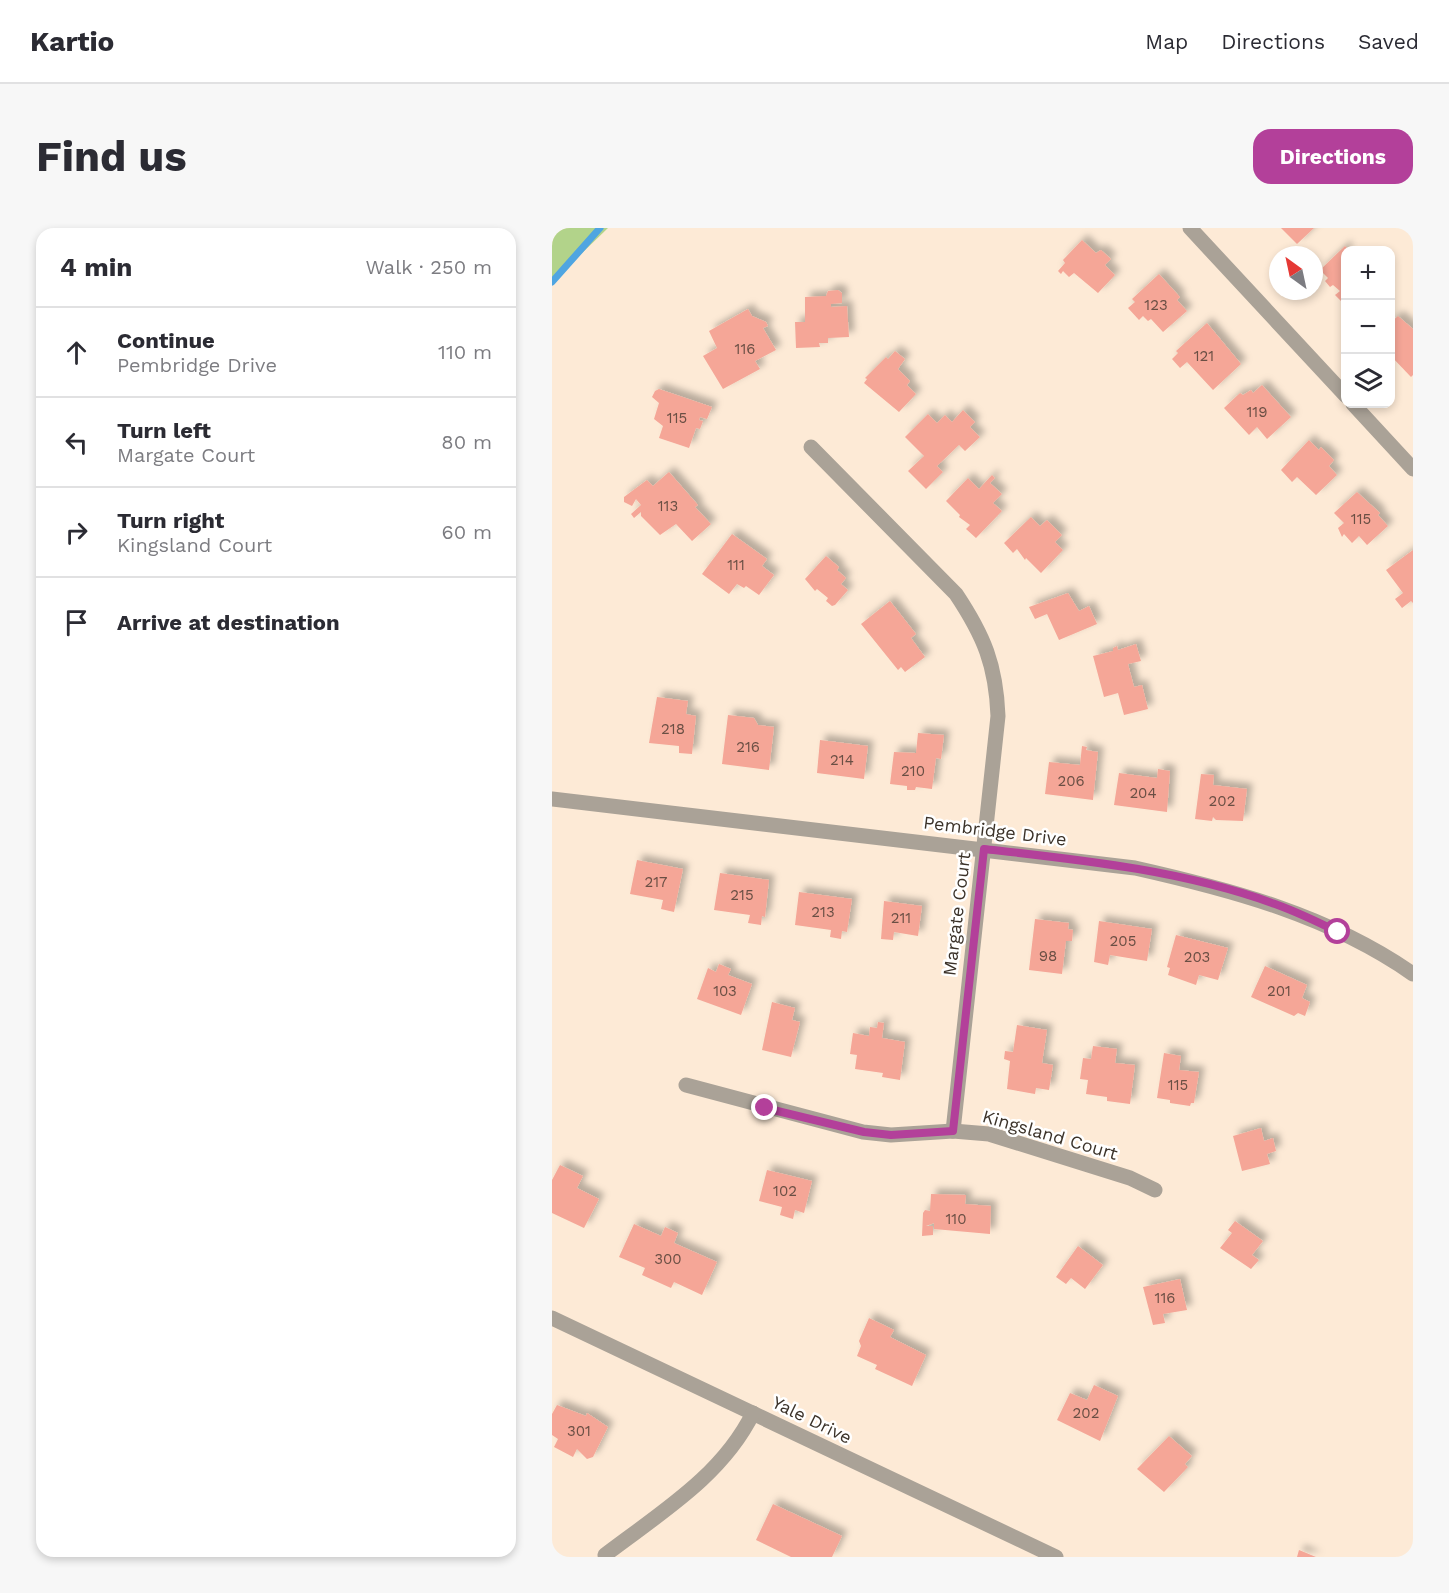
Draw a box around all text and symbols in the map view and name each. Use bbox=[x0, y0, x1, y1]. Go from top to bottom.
text: Kartio bbox=[30, 25, 114, 58]
text: Map bbox=[1145, 29, 1188, 54]
text: Directions bbox=[1221, 29, 1325, 54]
text: Saved bbox=[1358, 29, 1419, 54]
button: Directions bbox=[1253, 129, 1413, 184]
text: Find us bbox=[36, 132, 187, 181]
north arrow bbox=[1269, 246, 1323, 300]
map controls bbox=[1341, 246, 1395, 408]
button: + bbox=[1341, 246, 1395, 300]
text: 4 min bbox=[60, 252, 132, 282]
text: Walk · 250 m bbox=[365, 255, 492, 279]
house number: 123 bbox=[1144, 296, 1168, 314]
button: − bbox=[1341, 300, 1395, 354]
text: Continue bbox=[117, 328, 215, 353]
icon: ahead bbox=[60, 336, 93, 369]
text: 110 m bbox=[438, 340, 492, 364]
house number: 116 bbox=[735, 340, 755, 358]
house number: 121 bbox=[1194, 347, 1214, 365]
text: Pembridge Drive bbox=[117, 353, 277, 377]
button: layers bbox=[1341, 354, 1395, 408]
house number: 119 bbox=[1247, 403, 1267, 421]
house number: 115 bbox=[667, 409, 687, 427]
text: Turn left bbox=[117, 418, 211, 443]
icon: left bbox=[60, 426, 93, 459]
text: 80 m bbox=[441, 430, 492, 454]
text: Margate Court bbox=[117, 443, 255, 467]
house number: 113 bbox=[658, 497, 678, 515]
text: Turn right bbox=[117, 508, 224, 533]
house number: 115 bbox=[1351, 510, 1371, 528]
icon: right bbox=[60, 516, 93, 549]
text: 60 m bbox=[442, 520, 492, 544]
text: Kingsland Court bbox=[117, 533, 272, 557]
house number: 111 bbox=[727, 556, 745, 574]
icon: arrive bbox=[60, 606, 93, 639]
text: Arrive at destination bbox=[117, 610, 340, 635]
house number: 218 bbox=[661, 720, 685, 738]
house number: 216 bbox=[736, 738, 760, 756]
house number: 214 bbox=[830, 751, 854, 769]
house number: 210 bbox=[901, 762, 925, 780]
house number: 206 bbox=[1057, 772, 1085, 790]
house number: 204 bbox=[1129, 784, 1157, 802]
house number: 202 bbox=[1209, 792, 1235, 810]
street label: Pembridge Drive bbox=[922, 811, 1068, 850]
street label: Margate Court bbox=[939, 850, 975, 977]
house number: 217 bbox=[644, 873, 668, 891]
house number: 215 bbox=[730, 886, 754, 904]
house number: 213 bbox=[811, 903, 835, 921]
house number: 211 bbox=[891, 909, 911, 927]
route start bbox=[1324, 918, 1350, 944]
house number: 205 bbox=[1110, 932, 1136, 950]
house number: 98 bbox=[1039, 947, 1057, 965]
house number: 203 bbox=[1184, 948, 1210, 966]
house number: 103 bbox=[713, 982, 737, 1000]
house number: 201 bbox=[1267, 982, 1291, 1000]
house number: 115 bbox=[1168, 1076, 1188, 1094]
route end bbox=[751, 1094, 777, 1120]
street label: Kingsland Court bbox=[980, 1105, 1121, 1164]
house number: 102 bbox=[773, 1182, 797, 1200]
house number: 110 bbox=[945, 1210, 967, 1228]
house number: 300 bbox=[654, 1250, 682, 1268]
house number: 116 bbox=[1155, 1289, 1175, 1307]
street label: Yale Drive bbox=[769, 1391, 855, 1448]
house number: 202 bbox=[1073, 1404, 1099, 1422]
house number: 301 bbox=[567, 1422, 591, 1440]

